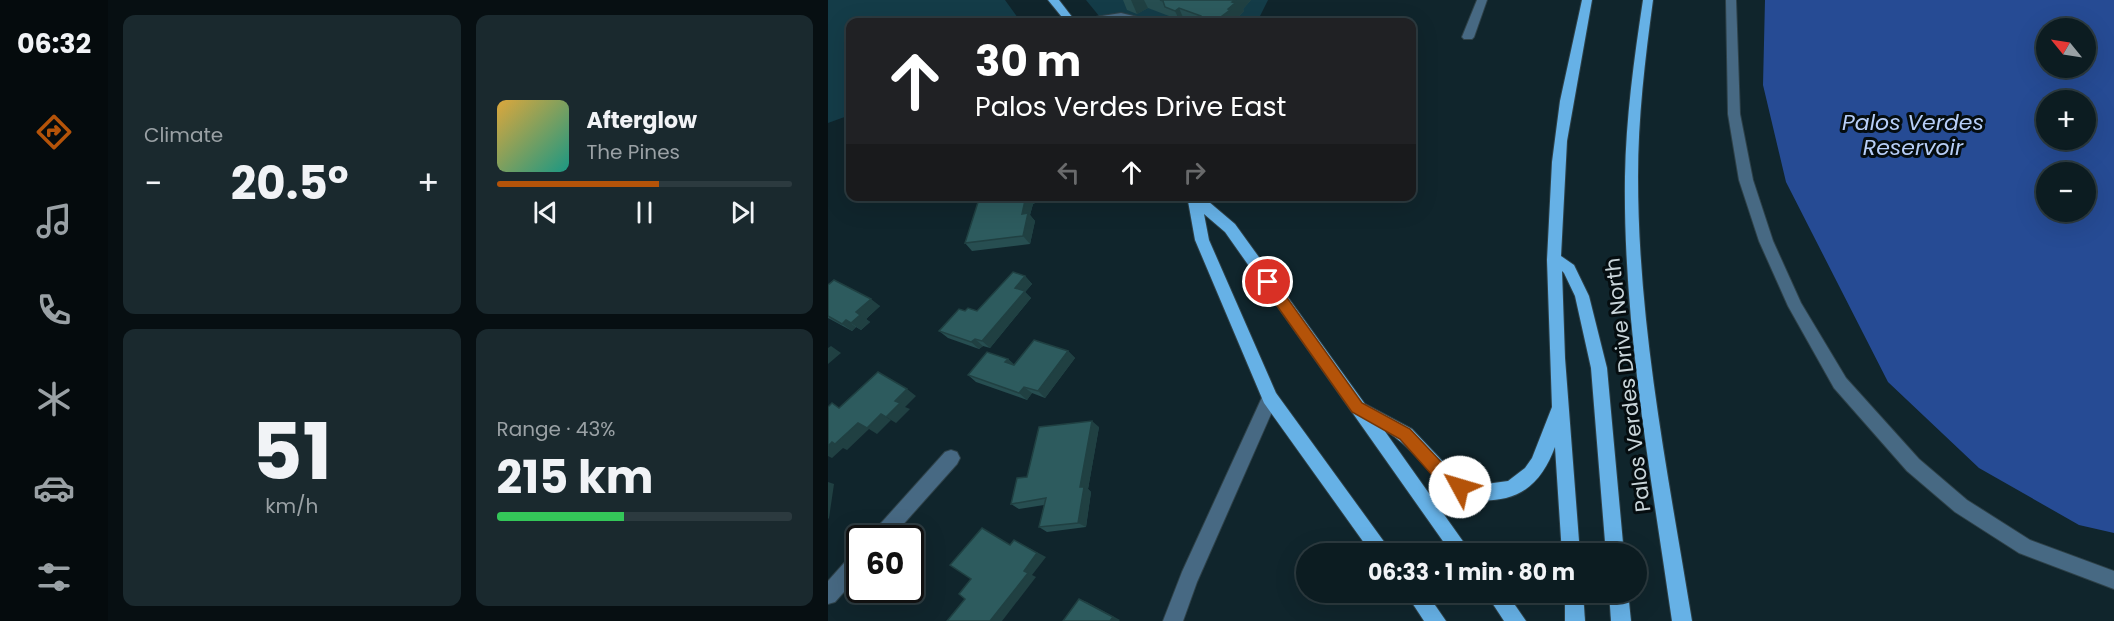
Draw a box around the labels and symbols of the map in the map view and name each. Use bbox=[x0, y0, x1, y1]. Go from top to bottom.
north arrow bbox=[2036, 18, 2096, 78]
water label: Palos Verdes Reservoir bbox=[1842, 107, 1984, 163]
pin bbox=[1242, 256, 1293, 307]
street label: Palos Verdes Drive North bbox=[1598, 256, 1657, 514]
position arrow bbox=[1428, 455, 1492, 519]
speed limit sign: 60 bbox=[846, 525, 924, 603]

